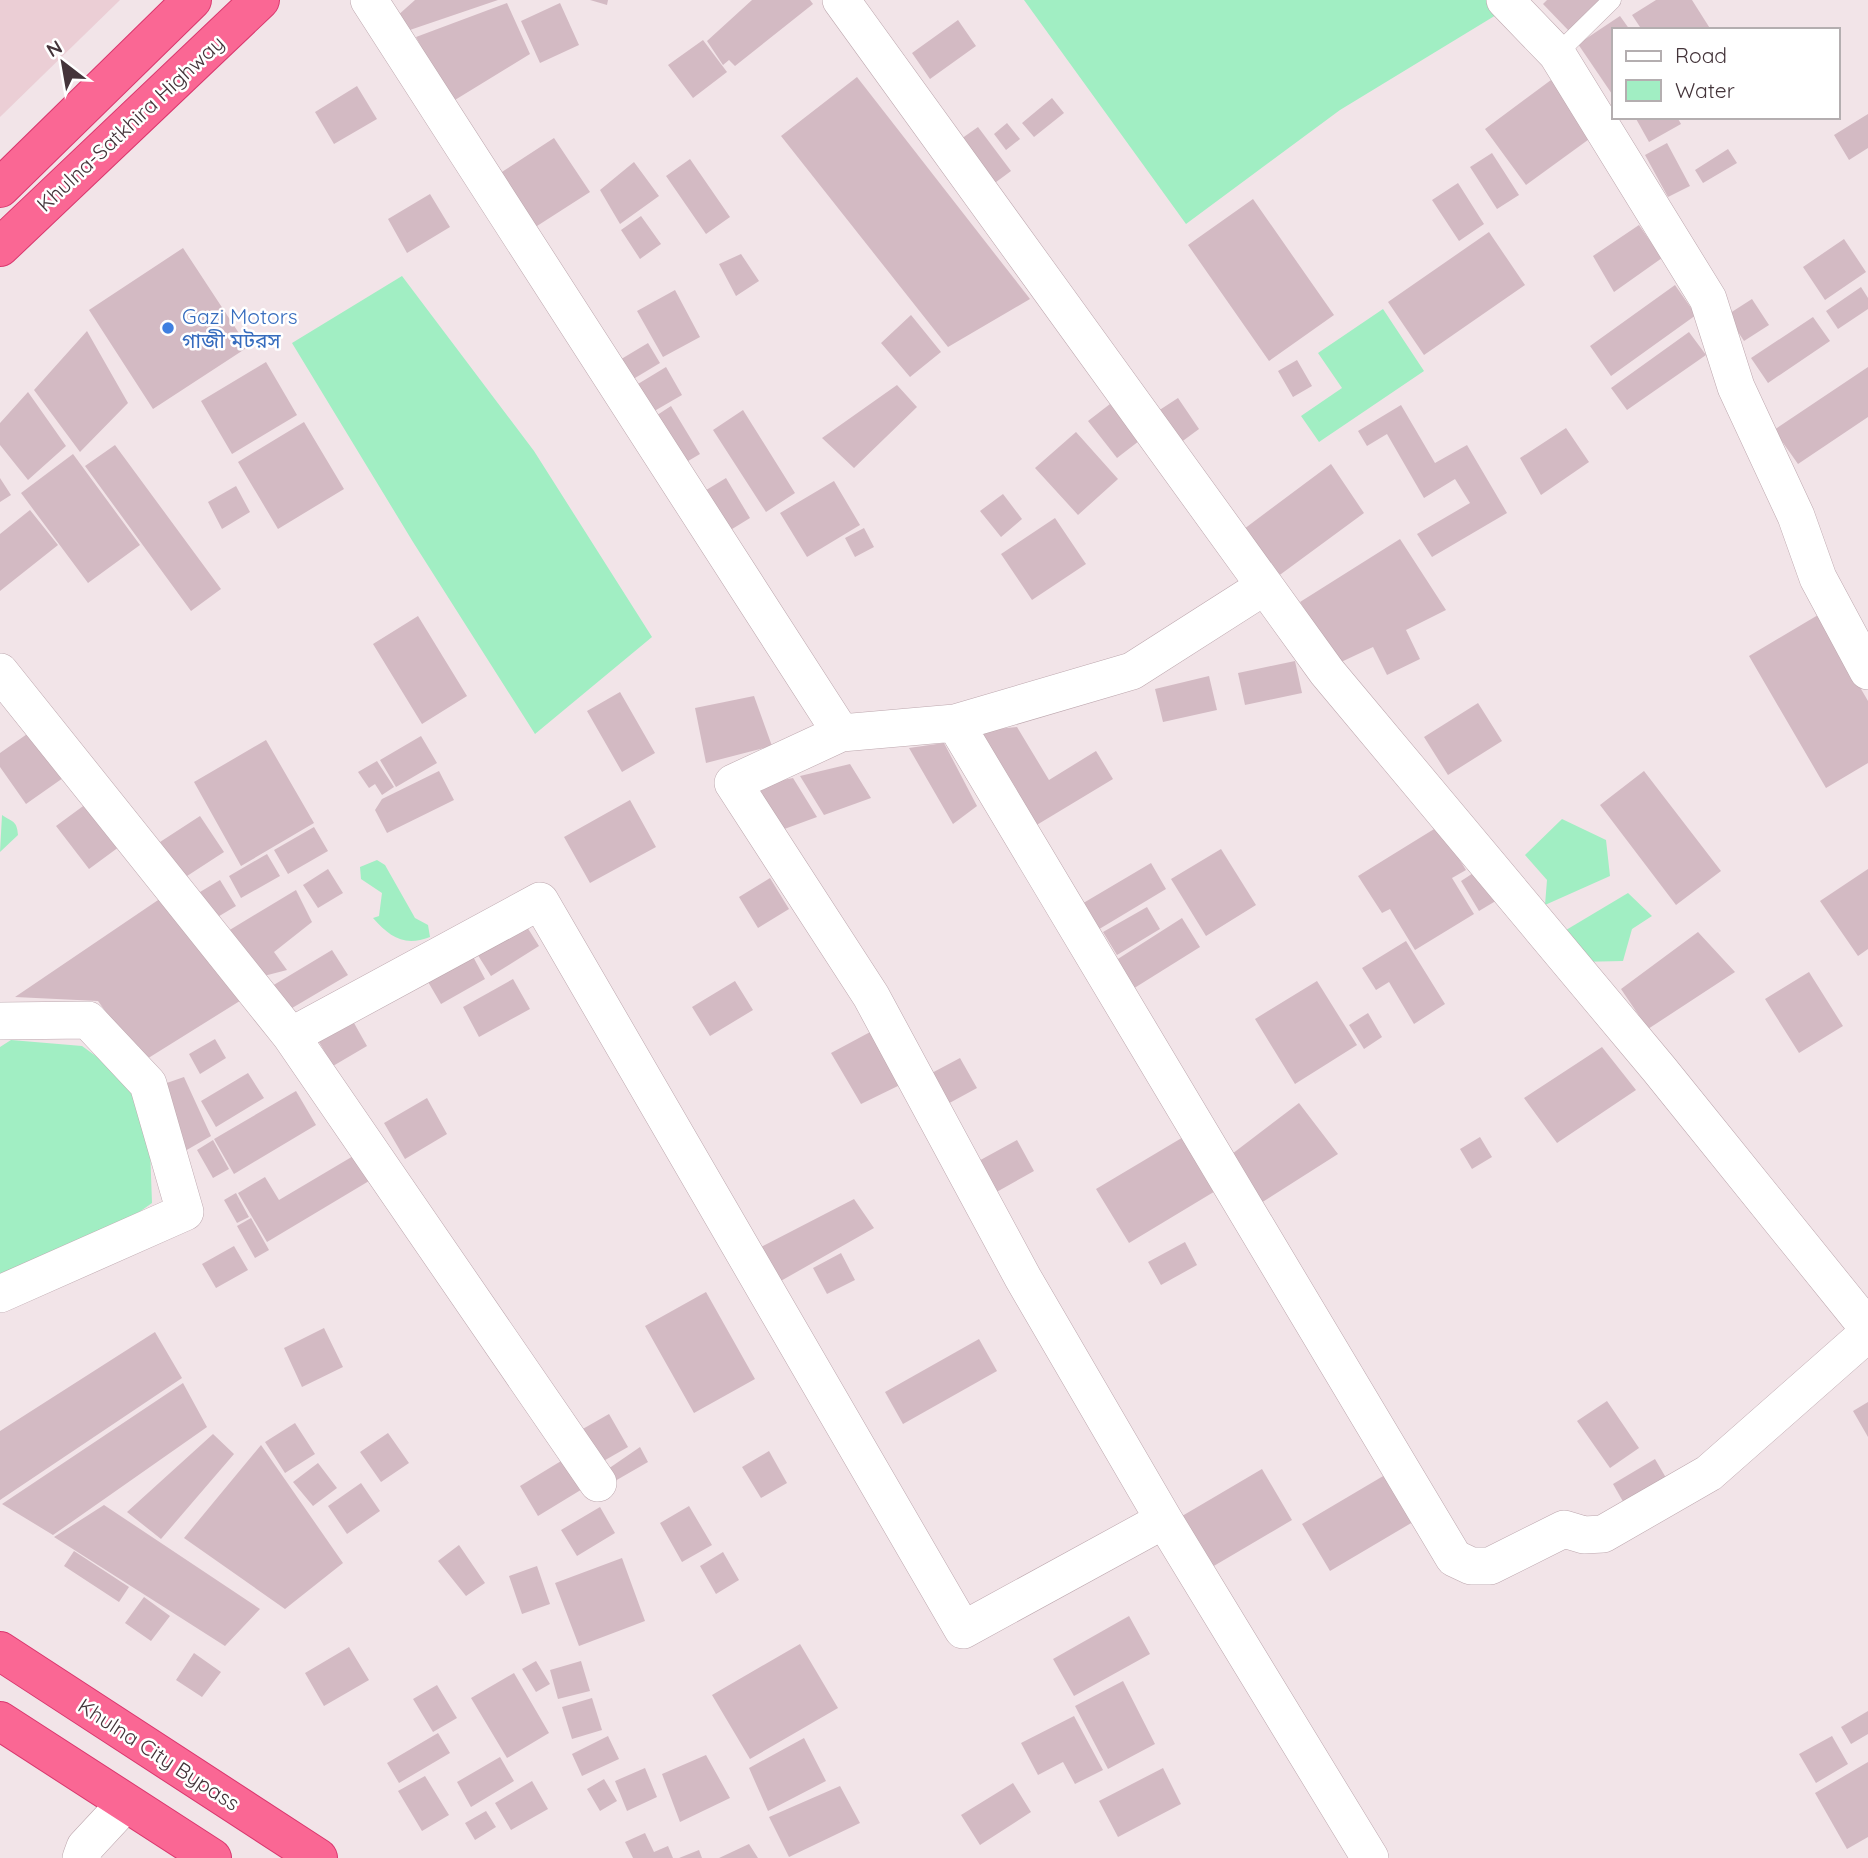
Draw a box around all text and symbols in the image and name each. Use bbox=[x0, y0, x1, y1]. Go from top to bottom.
north arrow bbox=[28, 28, 98, 98]
legend bbox=[1612, 28, 1840, 119]
street label: Khulna-Satkhira Highway bbox=[31, 29, 229, 217]
text: N bbox=[42, 35, 66, 62]
text: Road bbox=[1675, 42, 1727, 68]
text: Water bbox=[1675, 77, 1735, 103]
place label: Gazi Motors গাজী মটরস bbox=[182, 303, 298, 353]
marker: Gazi Motors গাজী মটরস bbox=[160, 320, 176, 336]
street label: Khulna City Bypass bbox=[73, 1692, 245, 1816]

